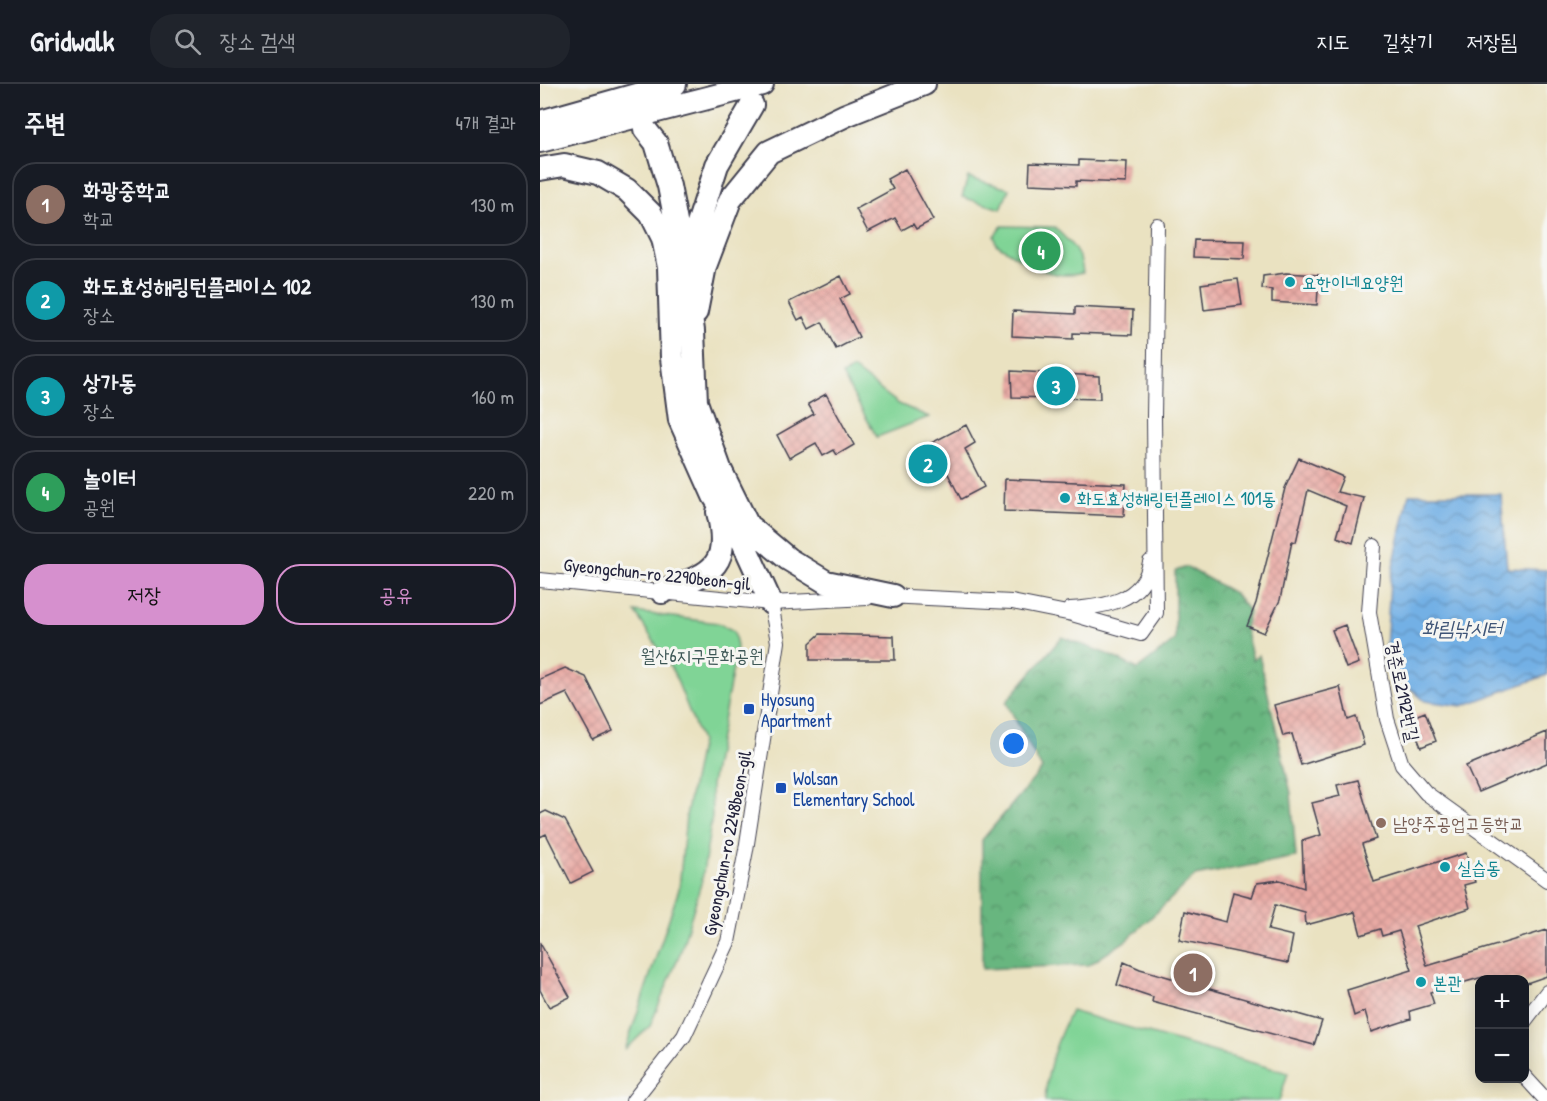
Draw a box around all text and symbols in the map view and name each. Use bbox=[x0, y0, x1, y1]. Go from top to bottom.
search box bbox=[150, 14, 570, 68]
text: Gridwalk bbox=[30, 22, 114, 60]
icon: search bbox=[171, 25, 204, 58]
text: 장소 검색 bbox=[219, 26, 295, 56]
text: 지도 bbox=[1316, 27, 1350, 56]
text: 길찾기 bbox=[1383, 27, 1433, 56]
text: 저장됨 bbox=[1466, 27, 1517, 56]
text: 주변 bbox=[24, 105, 66, 140]
text: 4개 결과 bbox=[456, 109, 516, 136]
text: 화광중학교 bbox=[83, 175, 172, 205]
text: 1 bbox=[42, 191, 49, 218]
text: 130 m bbox=[471, 191, 514, 218]
text: 학교 bbox=[83, 205, 115, 232]
pin: 4 bbox=[1022, 228, 1060, 274]
place label: 요한이네요양원 bbox=[1302, 270, 1403, 295]
text: 화도효성해링턴플레이스 102 bbox=[83, 271, 311, 301]
marker: 요한이네요양원 bbox=[1283, 275, 1297, 289]
text: 2 bbox=[41, 287, 50, 314]
text: 130 m bbox=[471, 287, 514, 314]
text: 장소 bbox=[83, 301, 115, 328]
pin: 3 bbox=[1036, 364, 1076, 408]
text: 상가동 bbox=[83, 367, 136, 397]
text: 3 bbox=[41, 383, 50, 410]
text: 160 m bbox=[472, 383, 514, 410]
text: 장소 bbox=[83, 397, 115, 424]
pin: 2 bbox=[908, 442, 948, 487]
text: 놀이터 bbox=[83, 463, 136, 493]
text: 4 bbox=[42, 479, 49, 506]
text: 220 m bbox=[468, 479, 514, 506]
place label: 화도효성해링턴플레이스 101동 bbox=[1077, 486, 1276, 511]
marker: 화도효성해링턴플레이스 101동 bbox=[1058, 491, 1072, 505]
text: 공원 bbox=[83, 493, 115, 520]
street label: Gyeongchun-ro 2290beon-gil bbox=[562, 552, 752, 596]
button: 저장 bbox=[24, 564, 264, 625]
button: 공유 bbox=[276, 564, 516, 625]
water label: 화림낚시터 bbox=[1422, 614, 1504, 641]
street label: 경춘로2192번길 bbox=[1380, 638, 1426, 744]
park label: 월산6지구문화공원 bbox=[640, 643, 764, 668]
place label: Hyosung Apartment bbox=[761, 687, 832, 733]
marker: Hyosung Apartment bbox=[742, 702, 756, 716]
your location bbox=[999, 729, 1028, 758]
street label: Gyeongchun-ro 2248beon-gil bbox=[697, 748, 757, 938]
place label: Wolsan Elementary School bbox=[793, 766, 915, 812]
marker: Wolsan Elementary School bbox=[774, 781, 788, 795]
place label: 남양주공업고등학교 bbox=[1393, 811, 1523, 836]
marker: 남양주공업고등학교 bbox=[1374, 816, 1388, 830]
place label: 실습동 bbox=[1457, 855, 1500, 880]
marker: 실습동 bbox=[1438, 860, 1452, 874]
pin: 1 bbox=[1174, 950, 1212, 996]
place label: 본관 bbox=[1433, 970, 1462, 995]
marker: 본관 bbox=[1414, 975, 1428, 989]
map controls bbox=[1475, 975, 1529, 1083]
button: + bbox=[1475, 975, 1529, 1029]
button: − bbox=[1475, 1029, 1529, 1083]

